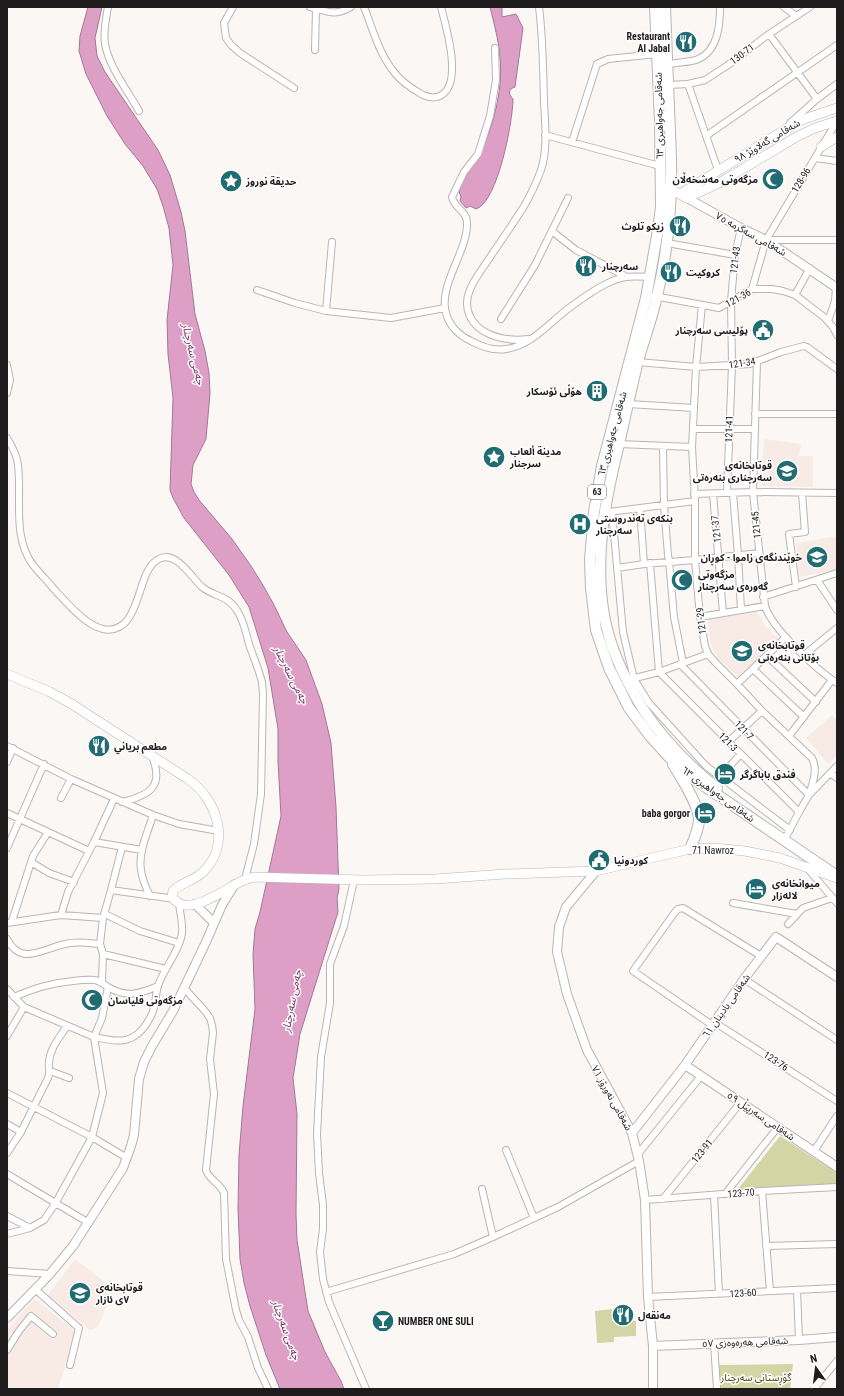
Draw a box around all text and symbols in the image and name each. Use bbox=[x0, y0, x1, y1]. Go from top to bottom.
restaurant icon: Restaurant Al Jabal bbox=[673, 29, 699, 55]
place label: Restaurant Al Jabal bbox=[627, 31, 670, 54]
street label: 130-71 bbox=[728, 41, 756, 67]
street label: شەقامی جەواهیری ٦٣ bbox=[653, 72, 666, 160]
street label: شەقامی گەلاوێژ ٩٨ bbox=[732, 117, 803, 166]
street label: 128-96 bbox=[789, 165, 813, 194]
mosque icon: مزگەوتی مەشخەڵان bbox=[760, 166, 786, 192]
place icon: حديقة نوروز bbox=[218, 168, 244, 194]
place label: مزگەوتی مەشخەڵان bbox=[672, 172, 758, 186]
place label: حديقة نوروز bbox=[245, 175, 297, 188]
street label: شەقامی سەگرمە ٧٥ bbox=[713, 210, 788, 259]
restaurant icon: زيكو تلوث bbox=[667, 213, 693, 239]
place label: زيكو تلوث bbox=[621, 221, 664, 233]
street label: 121-43 bbox=[728, 246, 742, 274]
restaurant icon: سەرچنار bbox=[573, 253, 599, 279]
restaurant icon: كروكيت bbox=[658, 259, 684, 285]
place label: سەرچنار bbox=[601, 261, 638, 273]
place label: كروكيت bbox=[686, 267, 721, 279]
street label: 121-36 bbox=[723, 287, 753, 309]
public building icon: پۆلیسی سەرچنار bbox=[750, 317, 776, 343]
water label: چەمی سەرچنار bbox=[178, 321, 207, 387]
place label: پۆلیسی سەرچنار bbox=[674, 325, 748, 337]
street label: 121-34 bbox=[728, 355, 756, 371]
building icon: هۆڵی ئۆسکار bbox=[584, 378, 610, 404]
place label: هۆڵی ئۆسکار bbox=[526, 384, 583, 398]
street label: شەقامی جەواهیری ٦٣ bbox=[595, 390, 630, 478]
street label: 121-41 bbox=[723, 415, 735, 443]
place icon: مدينة ألعاب سرجنار bbox=[481, 444, 507, 470]
place label: مدينة ألعاب سرجنار bbox=[509, 445, 562, 470]
school or university icon: قوتابخانەی سەرچناری بنەرەتی bbox=[774, 458, 800, 484]
place label: قوتابخانەی سەرچناری بنەرەتی bbox=[693, 459, 772, 484]
road number: 63 bbox=[588, 485, 606, 499]
hospital icon: بنکەی تەندروستی سەرچنار bbox=[567, 511, 593, 537]
street label: 121-45 bbox=[749, 511, 763, 539]
place label: بنکەی تەندروستی سەرچنار bbox=[595, 513, 673, 537]
street label: 121-37 bbox=[709, 515, 723, 543]
school or university icon: خوێندنگەی زاموا - کوڕان bbox=[804, 544, 830, 570]
place label: خوێندنگەی زاموا - کوڕان bbox=[701, 552, 803, 566]
mosque icon: مزگەوتی گەورەی سەرچنار bbox=[669, 567, 695, 593]
place label: مزگەوتی گەورەی سەرچنار bbox=[697, 569, 769, 593]
street label: 121-29 bbox=[694, 607, 708, 635]
school or university icon: قوتابخانەی بۆتانی بنەرەتی bbox=[729, 638, 755, 664]
place label: قوتابخانەی بۆتانی بنەرەتی bbox=[758, 639, 819, 664]
water label: چەمی سەرچنار bbox=[269, 643, 311, 707]
street label: 121-7 bbox=[732, 718, 756, 742]
street label: 121-3 bbox=[716, 730, 740, 754]
restaurant icon: مطعم برياني bbox=[86, 733, 112, 759]
place label: مطعم برياني bbox=[114, 741, 167, 755]
hotel icon: فندق باباگرگر bbox=[712, 761, 738, 787]
street label: شەقامی جەواهیری ٦٣ bbox=[679, 764, 757, 825]
place label: فندق باباگرگر bbox=[739, 768, 796, 781]
hotel icon: baba gorgor bbox=[692, 800, 718, 826]
place label: baba gorgor bbox=[642, 808, 691, 819]
street label: 71 Nawroz bbox=[692, 845, 734, 856]
public building icon: كوردونيا bbox=[586, 847, 612, 873]
place label: كوردونيا bbox=[614, 855, 649, 867]
hotel icon: میوانخانەی لالەزار bbox=[743, 876, 769, 902]
place label: میوانخانەی لالەزار bbox=[771, 878, 820, 902]
water label: چەمی سەرچنار bbox=[279, 968, 306, 1034]
street label: شەقامی بادینان ٦١ bbox=[700, 972, 752, 1040]
mosque icon: مزگەوتی قلیاسان bbox=[79, 987, 105, 1013]
place label: مزگەوتی قلیاسان bbox=[108, 994, 183, 1007]
street label: 123-76 bbox=[762, 1049, 790, 1073]
street label: شەقامی نەورۆز ٧١ bbox=[589, 1064, 634, 1133]
street label: شەقامی سەرپێڵ ٥٩ bbox=[725, 1088, 798, 1144]
street label: 123-91 bbox=[689, 1137, 715, 1165]
street label: 123-70 bbox=[727, 1186, 755, 1200]
school or university icon: قوتابخانەی ٧ی ئازار bbox=[67, 1280, 93, 1306]
place label: قوتابخانەی ٧ی ئازار bbox=[95, 1281, 143, 1306]
street label: 123-60 bbox=[729, 1287, 757, 1299]
water label: چەمی سەرچنار bbox=[268, 1297, 303, 1363]
restaurant icon: مەنقەل bbox=[610, 1302, 636, 1328]
bar icon: NUMBER ONE SULI bbox=[370, 1308, 396, 1334]
place label: مەنقەل bbox=[638, 1310, 671, 1322]
place label: NUMBER ONE SULI bbox=[398, 1316, 474, 1327]
street label: شەقامی هەرەوەزی ٥٧ bbox=[702, 1335, 789, 1350]
north arrow bbox=[796, 1348, 836, 1388]
text: N bbox=[809, 1352, 819, 1366]
park label: گۆڕستانی سەرچنار bbox=[720, 1372, 792, 1386]

